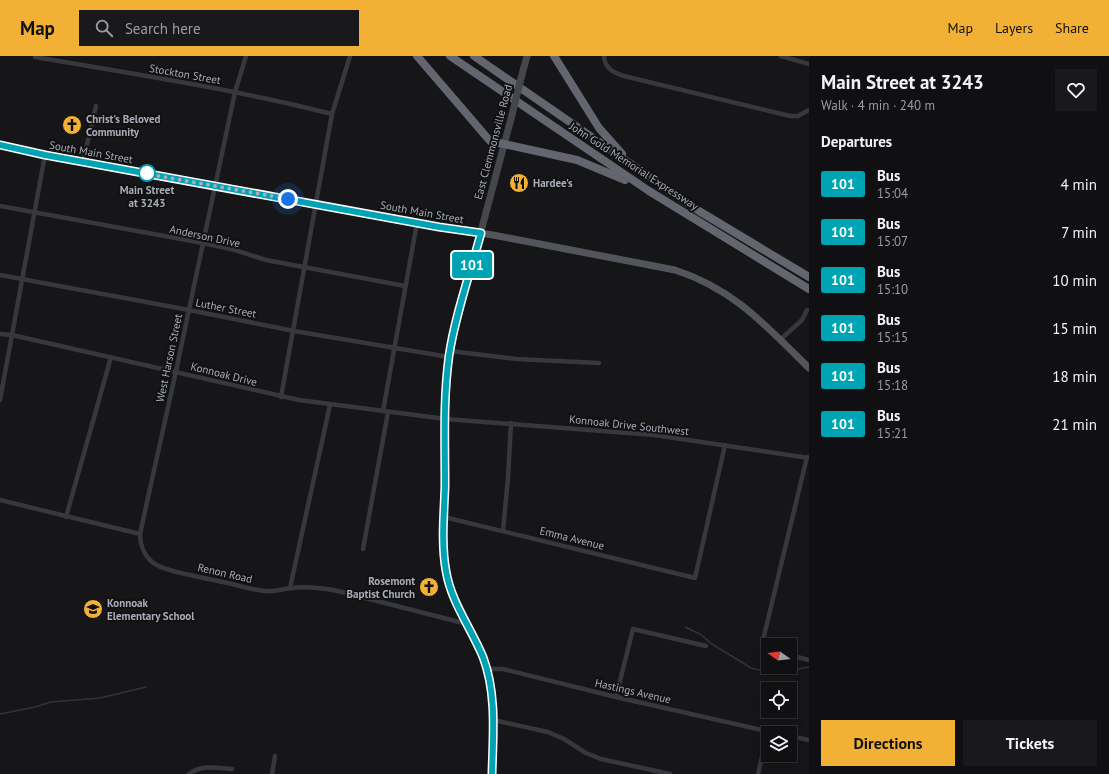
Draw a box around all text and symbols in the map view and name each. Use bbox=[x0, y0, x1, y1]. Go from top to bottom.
search box bbox=[79, 10, 359, 46]
text: Map bbox=[20, 16, 55, 40]
icon: search bbox=[93, 17, 115, 39]
text: Search here bbox=[125, 19, 201, 38]
text: Map bbox=[947, 19, 973, 37]
text: Layers bbox=[995, 19, 1033, 37]
text: Share bbox=[1055, 19, 1089, 37]
street label: Stockton Street bbox=[148, 61, 222, 87]
button: heart bbox=[1055, 69, 1097, 111]
text: Main Street at 3243 bbox=[821, 70, 984, 94]
street label: East Clemmonsville Road bbox=[471, 83, 515, 201]
text: Walk · 4 min · 240 m bbox=[821, 97, 935, 114]
place label: Christ's Beloved Community bbox=[86, 112, 161, 139]
church icon: Christ's Beloved Community bbox=[61, 114, 83, 136]
street label: John Gold Memorial Expressway bbox=[566, 118, 702, 213]
text: Departures bbox=[821, 132, 892, 151]
street label: South Main Street bbox=[48, 138, 134, 166]
marker: Main Street at 3243 bbox=[138, 164, 156, 182]
text: Bus bbox=[877, 166, 900, 185]
restaurant icon: Hardee's bbox=[508, 172, 530, 194]
text: 101 bbox=[831, 175, 855, 193]
text: 4 min bbox=[1060, 175, 1097, 194]
place label: Hardee's bbox=[533, 176, 573, 190]
place label: Main Street at 3243 bbox=[120, 183, 174, 210]
text: 15:04 bbox=[877, 185, 908, 202]
your location bbox=[278, 189, 298, 209]
street label: South Main Street bbox=[379, 198, 465, 226]
text: Bus bbox=[877, 214, 900, 233]
street label: Anderson Drive bbox=[168, 222, 242, 250]
text: 101 bbox=[831, 223, 855, 241]
text: 7 min bbox=[1061, 223, 1097, 242]
text: 15:07 bbox=[877, 233, 908, 250]
line badge: 101 bbox=[449, 252, 495, 278]
text: 101 bbox=[460, 256, 484, 274]
text: Bus bbox=[877, 262, 900, 281]
text: 101 bbox=[831, 271, 855, 289]
text: 10 min bbox=[1052, 271, 1097, 290]
text: 15:10 bbox=[877, 281, 908, 298]
street label: Luther Street bbox=[194, 295, 258, 321]
text: Bus bbox=[877, 310, 900, 329]
street label: West Harson Street bbox=[153, 312, 185, 403]
text: 101 bbox=[831, 319, 855, 337]
text: 15 min bbox=[1052, 319, 1097, 338]
text: 15:15 bbox=[877, 329, 908, 346]
text: Bus bbox=[877, 358, 900, 377]
street label: Konnoak Drive bbox=[189, 359, 259, 389]
text: 101 bbox=[831, 367, 855, 385]
text: 18 min bbox=[1052, 367, 1097, 386]
text: 15:18 bbox=[877, 377, 908, 394]
text: Bus bbox=[877, 406, 900, 425]
street label: Konnoak Drive Southwest bbox=[568, 412, 690, 438]
text: 101 bbox=[831, 415, 855, 433]
text: 21 min bbox=[1052, 415, 1097, 434]
text: 15:21 bbox=[877, 425, 908, 442]
street label: Emma Avenue bbox=[538, 523, 606, 553]
street label: Renon Road bbox=[196, 560, 254, 586]
place label: Rosemont Baptist Church bbox=[347, 574, 415, 601]
church icon: Rosemont Baptist Church bbox=[418, 576, 440, 598]
place label: Konnoak Elementary School bbox=[107, 596, 195, 623]
school or university icon: Konnoak Elementary School bbox=[82, 598, 104, 620]
north arrow bbox=[761, 638, 797, 674]
map controls bbox=[761, 638, 797, 762]
street label: Hastings Avenue bbox=[594, 675, 673, 707]
button: locate bbox=[761, 682, 797, 718]
button: Directions bbox=[821, 720, 955, 766]
button: Tickets bbox=[963, 720, 1097, 766]
button: layers bbox=[761, 726, 797, 762]

